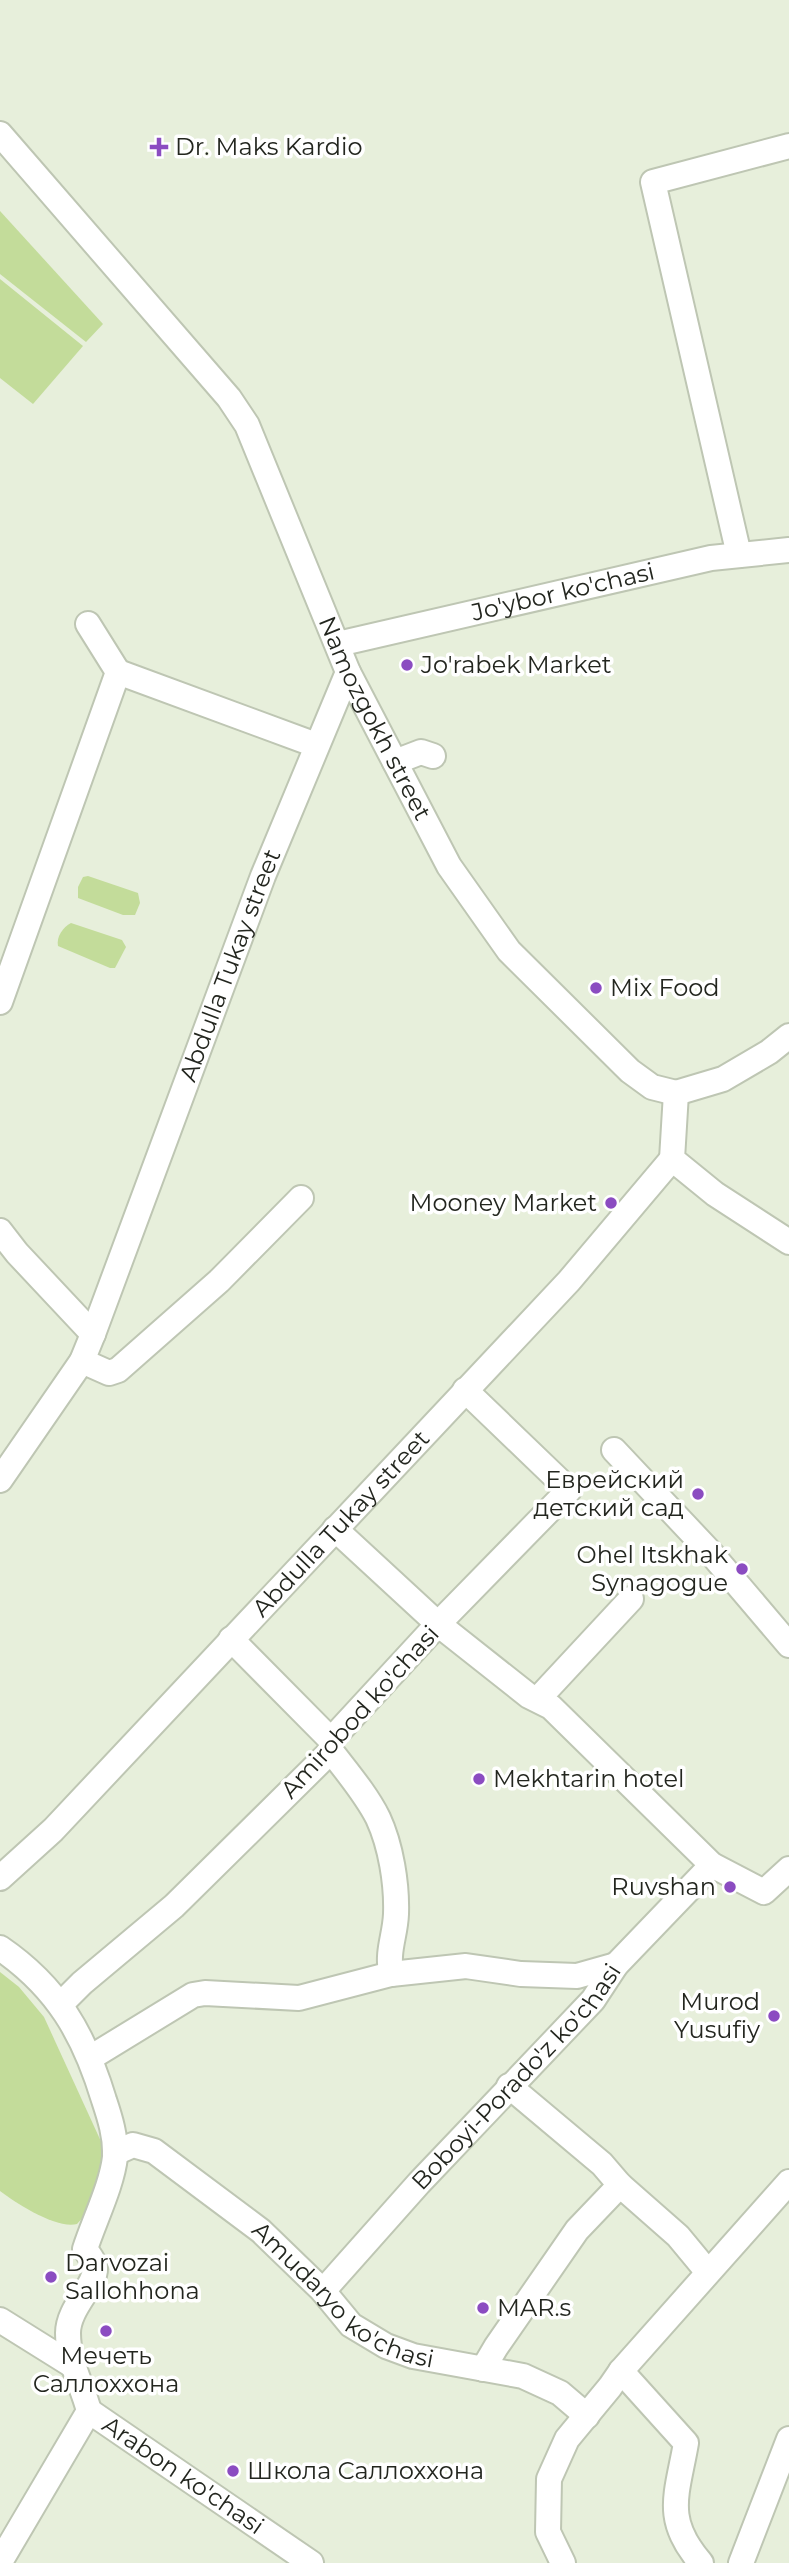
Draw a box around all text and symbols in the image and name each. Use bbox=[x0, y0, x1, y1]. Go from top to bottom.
place label: Dr. Maks Kardio bbox=[175, 132, 363, 161]
marker: Dr. Maks Kardio bbox=[149, 137, 169, 157]
street label: Jo'ybor ko'chasi bbox=[468, 556, 657, 627]
street label: Namozgokh street bbox=[313, 612, 438, 825]
place label: Jo'rabek Market bbox=[420, 650, 612, 679]
marker: Jo'rabek Market bbox=[399, 657, 415, 673]
street label: Abdulla Tukay street bbox=[173, 845, 287, 1085]
place label: Mix Food bbox=[610, 973, 720, 1002]
marker: Mix Food bbox=[588, 980, 604, 996]
place label: Mooney Market bbox=[410, 1188, 597, 1217]
marker: Mooney Market bbox=[603, 1195, 619, 1211]
street label: Abdulla Tukay street bbox=[246, 1424, 435, 1623]
place label: Еврейский детский сад bbox=[533, 1465, 684, 1522]
marker: Еврейский детский сад bbox=[690, 1486, 706, 1502]
place label: Ohel Itskhak Synagogue bbox=[577, 1540, 729, 1597]
marker: Ohel Itskhak Synagogue bbox=[734, 1561, 750, 1577]
street label: Amirobod ko'chasi bbox=[274, 1619, 445, 1804]
place label: Mekhtarin hotel bbox=[493, 1764, 684, 1793]
marker: Mekhtarin hotel bbox=[471, 1771, 487, 1787]
place label: Ruvshan bbox=[611, 1872, 716, 1901]
marker: Ruvshan bbox=[722, 1879, 738, 1895]
street label: Boboyi-Porado'z ko'chasi bbox=[405, 1958, 627, 2196]
place label: Murod Yusufiy bbox=[674, 1987, 760, 2044]
marker: Murod Yusufiy bbox=[766, 2008, 782, 2024]
street label: Amudaryo ko'chasi bbox=[246, 2215, 436, 2373]
place label: Darvozai Sallohhona bbox=[65, 2248, 200, 2305]
marker: Darvozai Sallohhona bbox=[43, 2269, 59, 2285]
place label: MAR.s bbox=[497, 2293, 571, 2322]
marker: MAR.s bbox=[475, 2300, 491, 2316]
marker: Мечеть Саллоххона bbox=[98, 2323, 114, 2339]
place label: Мечеть Саллоххона bbox=[33, 2341, 179, 2398]
street label: Arabon ko'chasi bbox=[97, 2410, 269, 2540]
place label: Школа Саллоххона bbox=[247, 2456, 484, 2485]
marker: Школа Саллоххона bbox=[225, 2463, 241, 2479]

